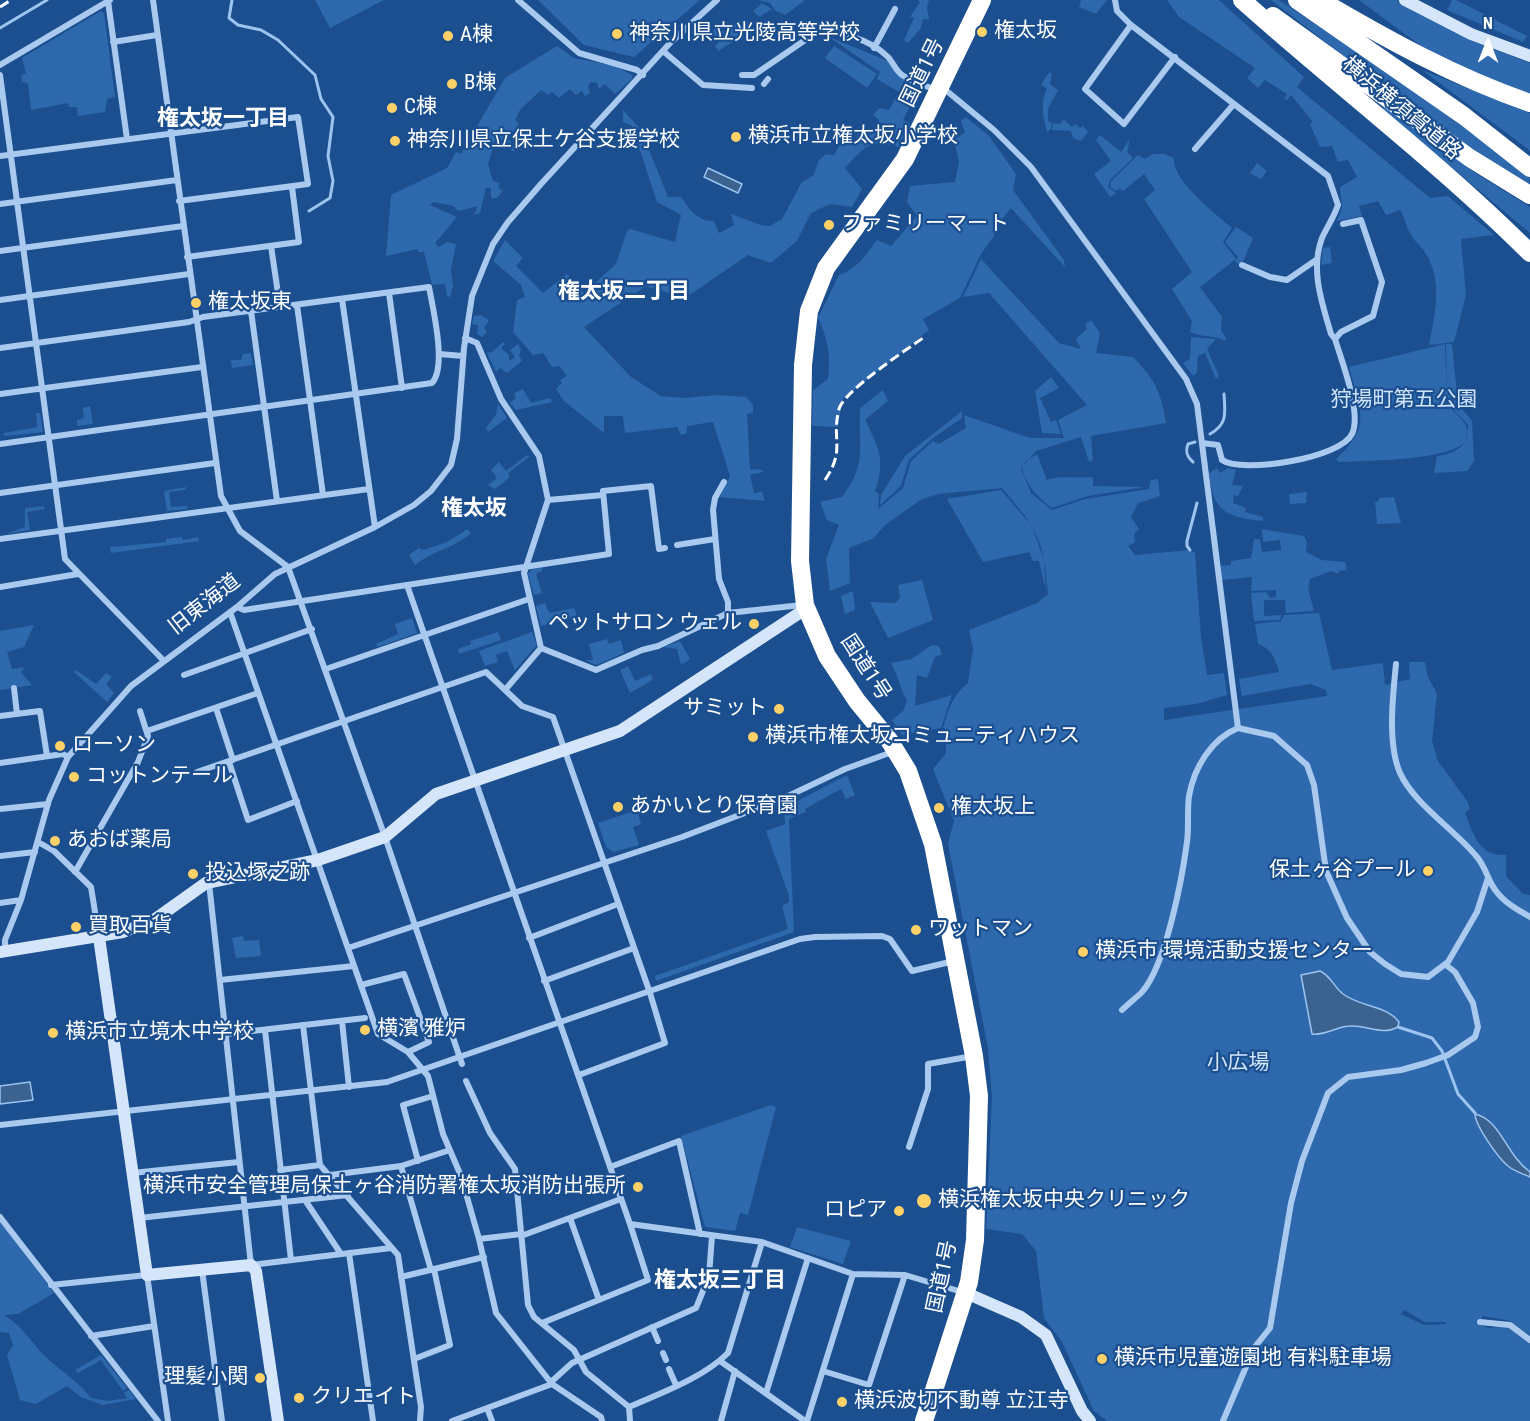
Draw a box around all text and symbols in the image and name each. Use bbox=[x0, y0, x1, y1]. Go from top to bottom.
north arrow bbox=[1458, 12, 1518, 72]
text: N bbox=[1483, 14, 1493, 33]
place label: 権太坂 bbox=[994, 19, 1057, 45]
place label: 神奈川県立光陵高等学校 bbox=[629, 21, 860, 47]
place label: A棟 bbox=[460, 23, 493, 49]
marker: 権太坂 bbox=[975, 25, 989, 39]
marker: 神奈川県立光陵高等学校 bbox=[610, 27, 624, 41]
marker: A棟 bbox=[441, 29, 455, 43]
street label: 国道1号 bbox=[896, 35, 950, 111]
street label: 横浜横須賀道路 bbox=[1337, 52, 1465, 166]
place label: B棟 bbox=[464, 71, 496, 97]
marker: B棟 bbox=[445, 77, 459, 91]
place label: C棟 bbox=[404, 95, 437, 121]
marker: C棟 bbox=[385, 101, 399, 115]
district label: 権太坂一丁目 bbox=[157, 106, 289, 132]
place label: 横浜市立権太坂小学校 bbox=[748, 124, 958, 150]
place label: 神奈川県立保土ケ谷支援学校 bbox=[407, 128, 680, 154]
marker: 横浜市立権太坂小学校 bbox=[729, 130, 743, 144]
marker: 神奈川県立保土ケ谷支援学校 bbox=[388, 134, 402, 148]
place label: ファミリーマート bbox=[841, 212, 1009, 238]
marker: ファミリーマート bbox=[822, 218, 836, 232]
district label: 権太坂二丁目 bbox=[558, 279, 690, 305]
place label: 権太坂東 bbox=[208, 290, 292, 316]
marker: 権太坂東 bbox=[189, 296, 203, 310]
park label: 狩場町第五公園 bbox=[1331, 388, 1477, 414]
district label: 権太坂 bbox=[441, 496, 507, 522]
street label: 旧東海道 bbox=[164, 569, 246, 641]
place label: ペットサロン ウェル bbox=[548, 611, 742, 637]
marker: ペットサロン ウェル bbox=[747, 617, 761, 631]
street label: 国道1号 bbox=[834, 630, 896, 706]
place label: サミット bbox=[683, 696, 767, 722]
marker: サミット bbox=[772, 702, 786, 716]
place label: 横浜市権太坂コミュニティハウス bbox=[765, 724, 1080, 750]
marker: 横浜市権太坂コミュニティハウス bbox=[746, 730, 760, 744]
place label: ローソン bbox=[72, 733, 156, 759]
marker: ローソン bbox=[53, 739, 67, 753]
place label: コットンテール bbox=[86, 764, 233, 790]
marker: コットンテール bbox=[67, 770, 81, 784]
place label: あかいとり保育園 bbox=[630, 794, 798, 820]
place label: 権太坂上 bbox=[951, 795, 1035, 821]
marker: あかいとり保育園 bbox=[611, 800, 625, 814]
marker: 権太坂上 bbox=[932, 801, 946, 815]
place label: あおば薬局 bbox=[67, 828, 172, 854]
marker: あおば薬局 bbox=[48, 834, 62, 848]
place label: 保土ヶ谷プール bbox=[1269, 858, 1416, 884]
place label: 投込塚之跡 bbox=[205, 861, 310, 887]
marker: 保土ヶ谷プール bbox=[1421, 864, 1435, 878]
marker: 投込塚之跡 bbox=[186, 867, 200, 881]
place label: 買取百貨 bbox=[88, 914, 172, 940]
place label: ワットマン bbox=[928, 917, 1033, 943]
marker: 買取百貨 bbox=[69, 920, 83, 934]
marker: ワットマン bbox=[909, 923, 923, 937]
place label: 横浜市 環境活動支援センター bbox=[1095, 939, 1373, 965]
marker: 横浜市 環境活動支援センター bbox=[1076, 945, 1090, 959]
place label: 横濱 雅炉 bbox=[377, 1017, 466, 1043]
place label: 横浜市立境木中学校 bbox=[65, 1020, 254, 1046]
marker: 横濱 雅炉 bbox=[358, 1023, 372, 1037]
marker: 横浜市立境木中学校 bbox=[46, 1026, 60, 1040]
park label: 小広場 bbox=[1207, 1051, 1269, 1077]
place label: 横浜市安全管理局保土ヶ谷消防署権太坂消防出張所 bbox=[143, 1174, 626, 1200]
marker: 横浜市安全管理局保土ヶ谷消防署権太坂消防出張所 bbox=[631, 1180, 645, 1194]
place label: 横浜権太坂中央クリニック bbox=[938, 1188, 1190, 1214]
marker: 横浜権太坂中央クリニック bbox=[915, 1192, 933, 1210]
place label: ロピア bbox=[824, 1198, 887, 1224]
marker: ロピア bbox=[892, 1204, 906, 1218]
street label: 国道1号 bbox=[923, 1238, 963, 1316]
district label: 権太坂三丁目 bbox=[654, 1268, 786, 1294]
place label: 横浜市児童遊園地 有料駐車場 bbox=[1114, 1346, 1392, 1372]
marker: 横浜市児童遊園地 有料駐車場 bbox=[1095, 1352, 1109, 1366]
place label: 理髪小関 bbox=[164, 1365, 248, 1391]
marker: 理髪小関 bbox=[253, 1371, 267, 1385]
place label: クリエイト bbox=[311, 1385, 416, 1411]
place label: 横浜波切不動尊 立江寺 bbox=[854, 1389, 1069, 1415]
marker: クリエイト bbox=[292, 1391, 306, 1405]
marker: 横浜波切不動尊 立江寺 bbox=[835, 1395, 849, 1409]

